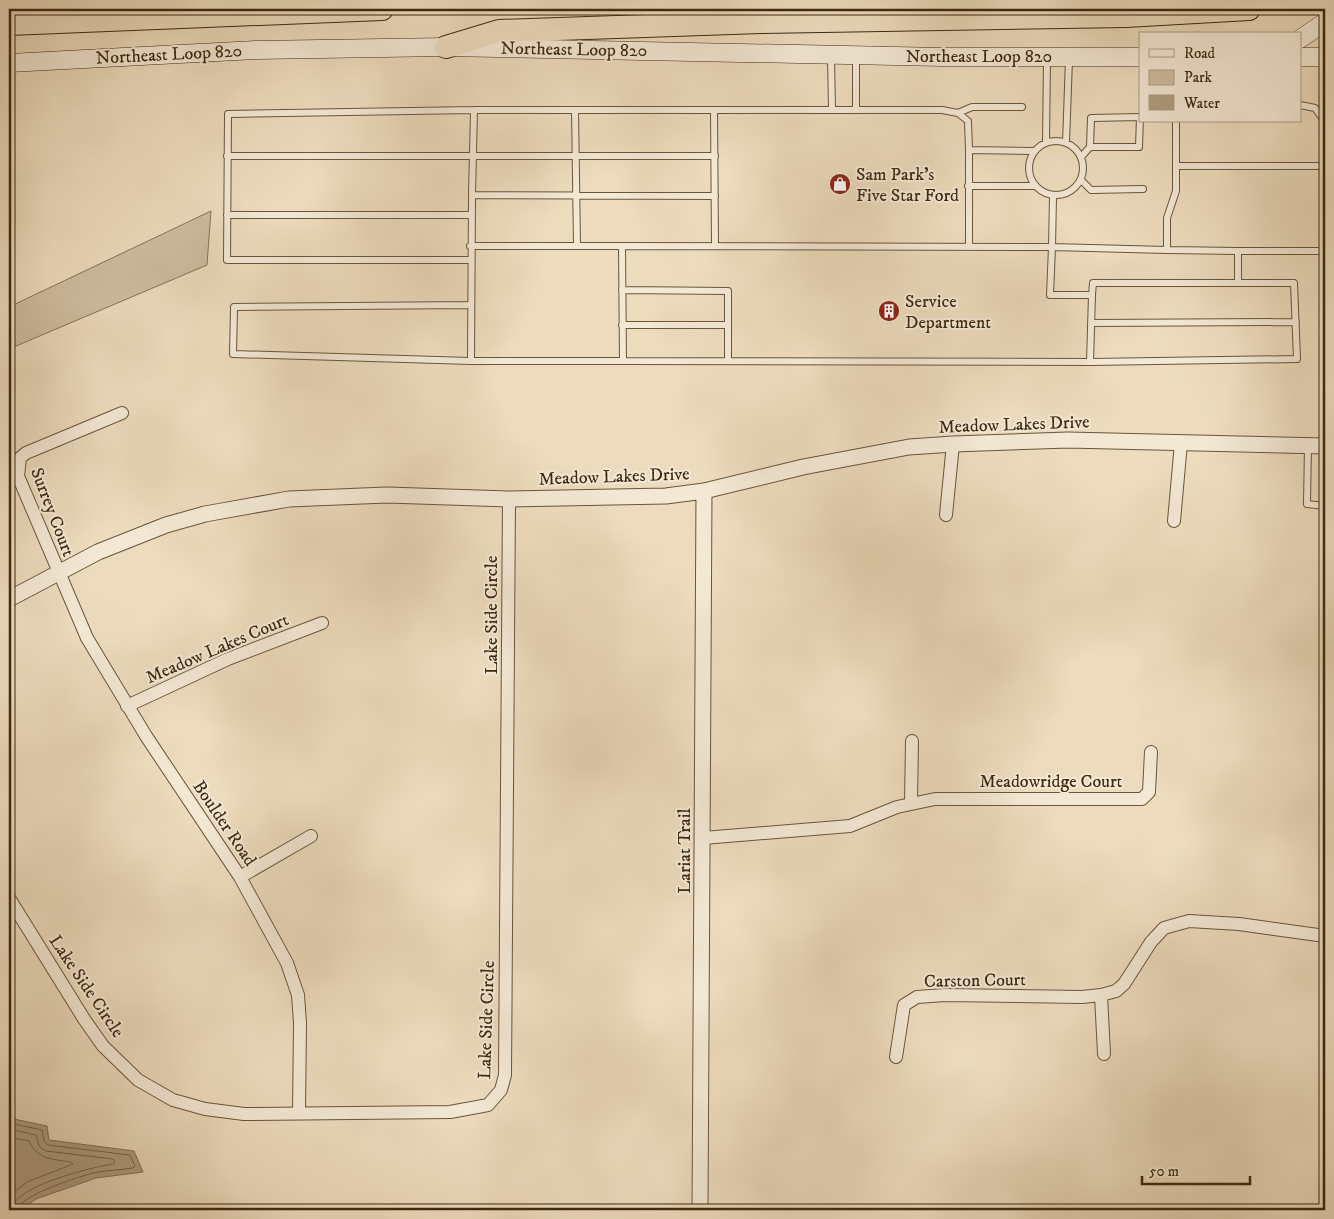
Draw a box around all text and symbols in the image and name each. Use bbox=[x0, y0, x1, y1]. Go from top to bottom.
legend bbox=[1139, 32, 1302, 122]
street label: Northeast Loop 820 bbox=[501, 38, 647, 62]
street label: Northeast Loop 820 bbox=[95, 40, 243, 70]
text: Road bbox=[1184, 44, 1216, 63]
street label: Northeast Loop 820 bbox=[906, 46, 1052, 68]
text: Park bbox=[1184, 68, 1213, 87]
text: Water bbox=[1183, 94, 1220, 113]
place label: Sam Park's Five Star Ford bbox=[856, 164, 959, 207]
shop icon: Sam Park's Five Star Ford bbox=[828, 172, 852, 196]
place label: Service Department bbox=[905, 291, 991, 334]
building icon: Service Department bbox=[877, 299, 901, 323]
street label: Meadow Lakes Drive bbox=[938, 411, 1090, 439]
street label: Meadow Lakes Drive bbox=[538, 463, 690, 491]
street label: Surrey Court bbox=[25, 465, 79, 560]
street label: Lake Side Circle bbox=[481, 556, 503, 674]
street label: Meadow Lakes Court bbox=[143, 609, 292, 689]
street label: Meadowridge Court bbox=[980, 771, 1123, 793]
street label: Boulder Road bbox=[188, 777, 261, 871]
street label: Lariat Trail bbox=[674, 808, 696, 894]
street label: Lake Side Circle bbox=[44, 931, 129, 1042]
street label: Lake Side Circle bbox=[474, 960, 500, 1080]
street label: Carston Court bbox=[924, 969, 1026, 993]
scale bar bbox=[1142, 1154, 1249, 1186]
text: 50 m bbox=[1149, 1162, 1179, 1181]

